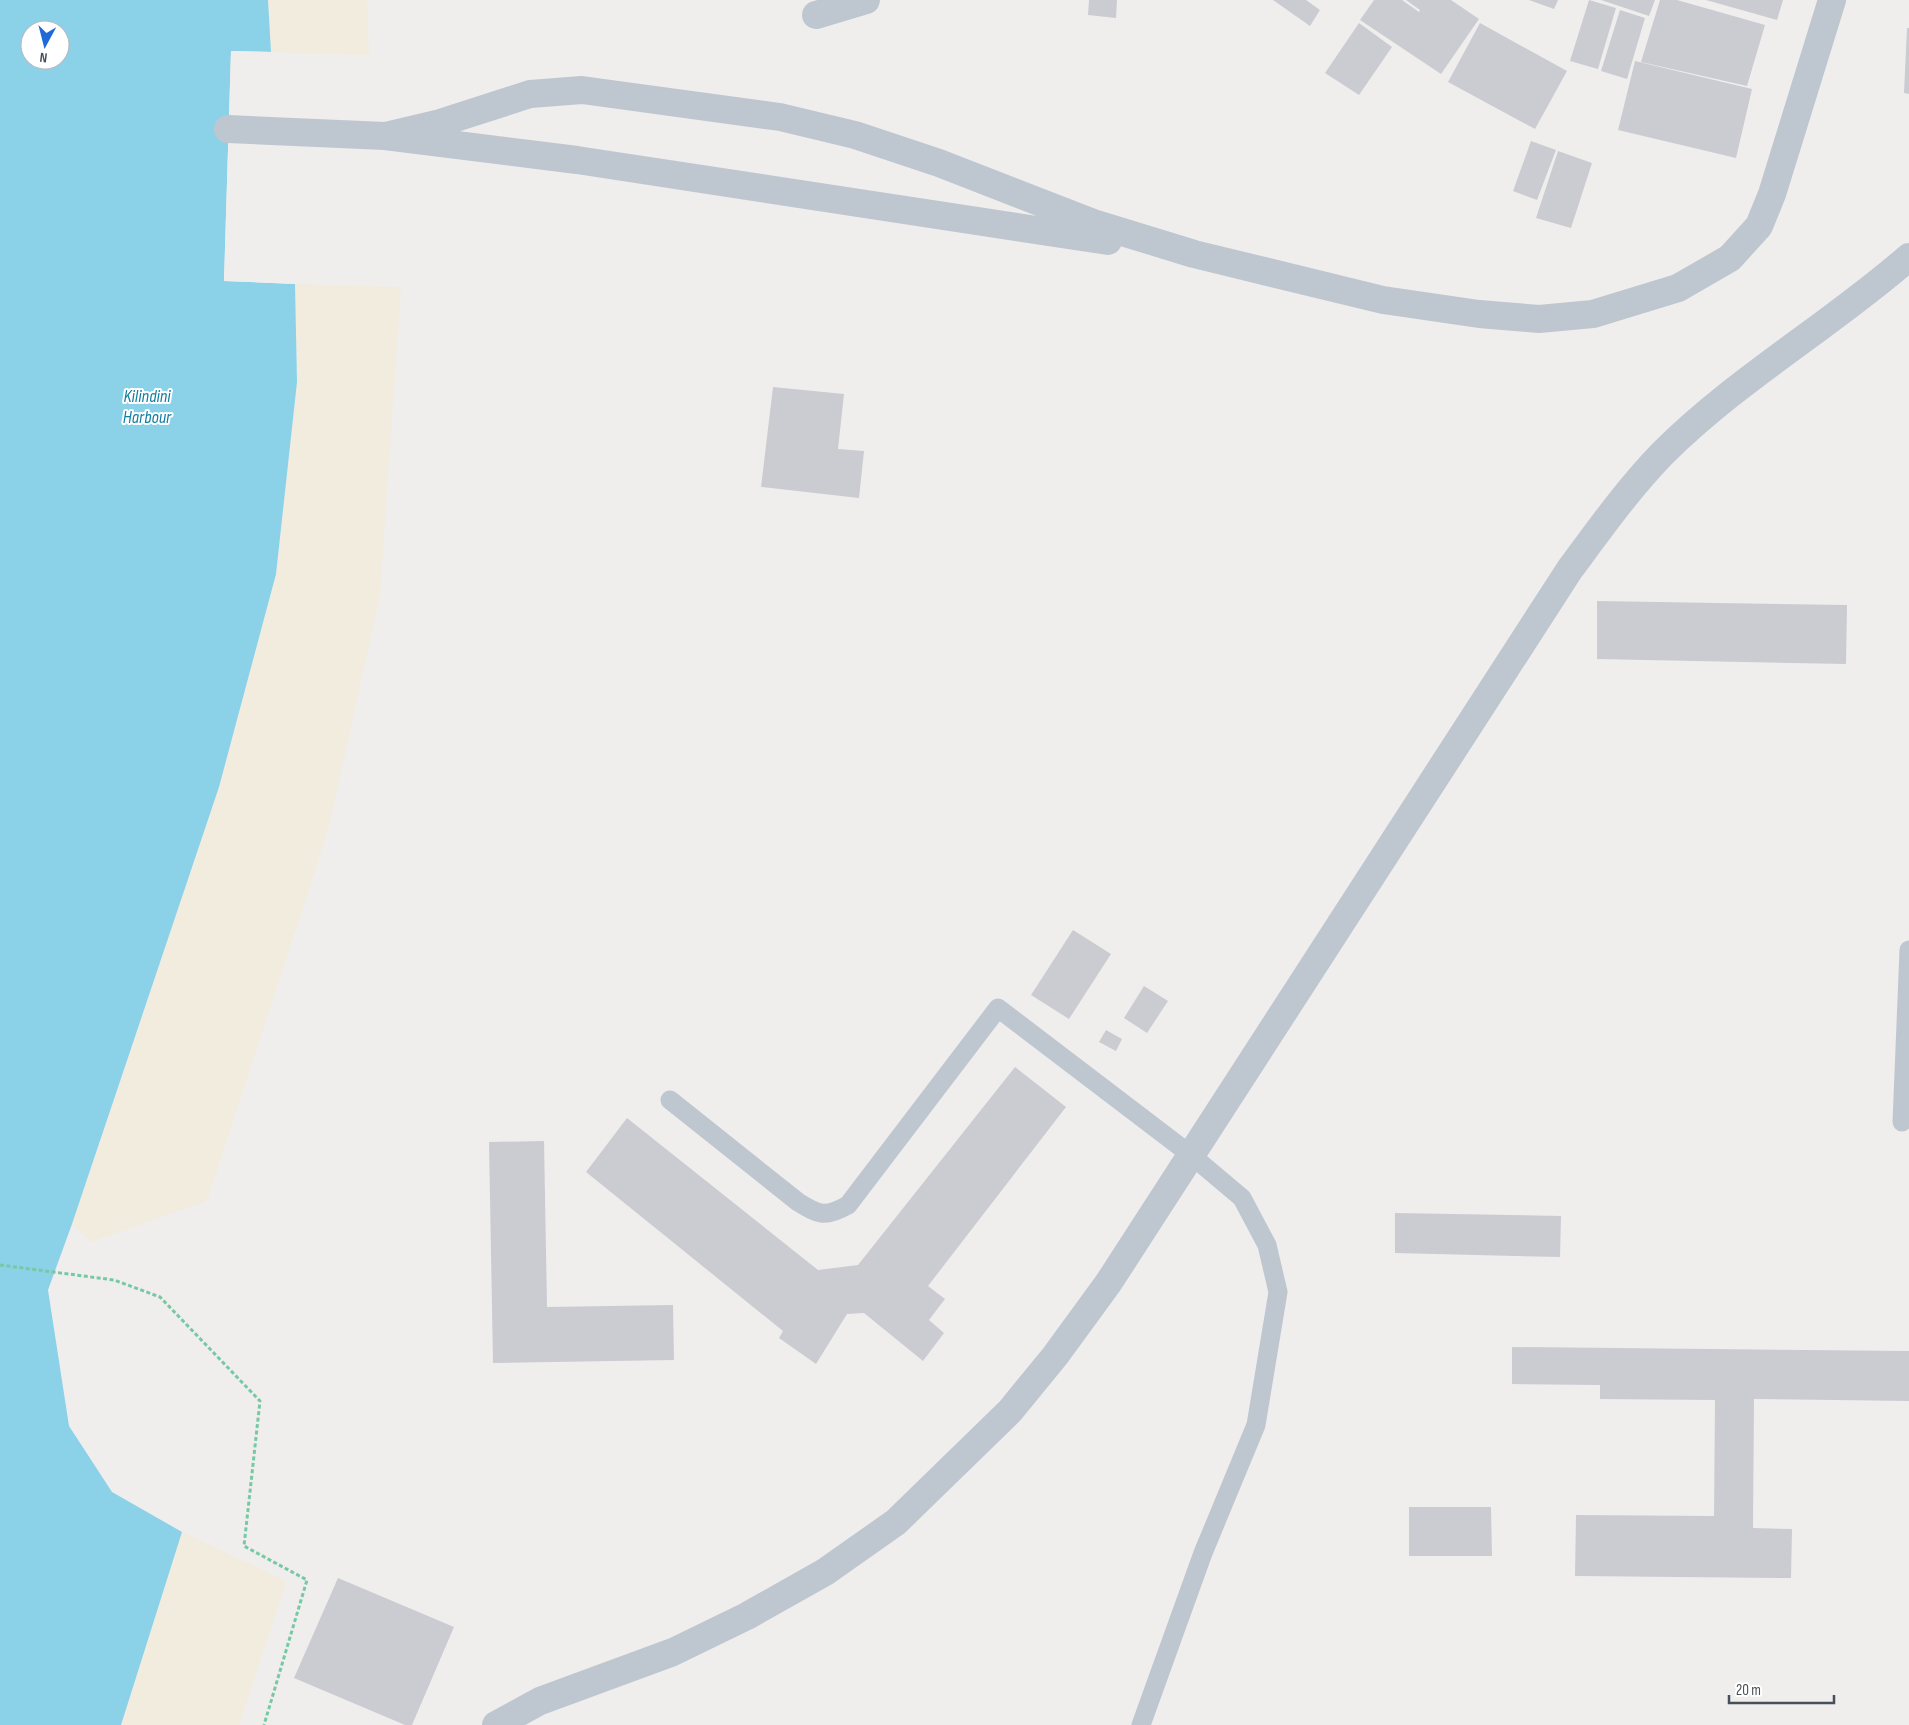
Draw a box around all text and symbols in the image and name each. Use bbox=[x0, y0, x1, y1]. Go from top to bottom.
north arrow bbox=[20, 20, 70, 70]
text: N bbox=[39, 49, 48, 66]
water label: Kilindini Harbour bbox=[123, 386, 172, 428]
scale bar bbox=[1729, 1672, 1834, 1704]
text: 20 m bbox=[1736, 1681, 1761, 1700]

